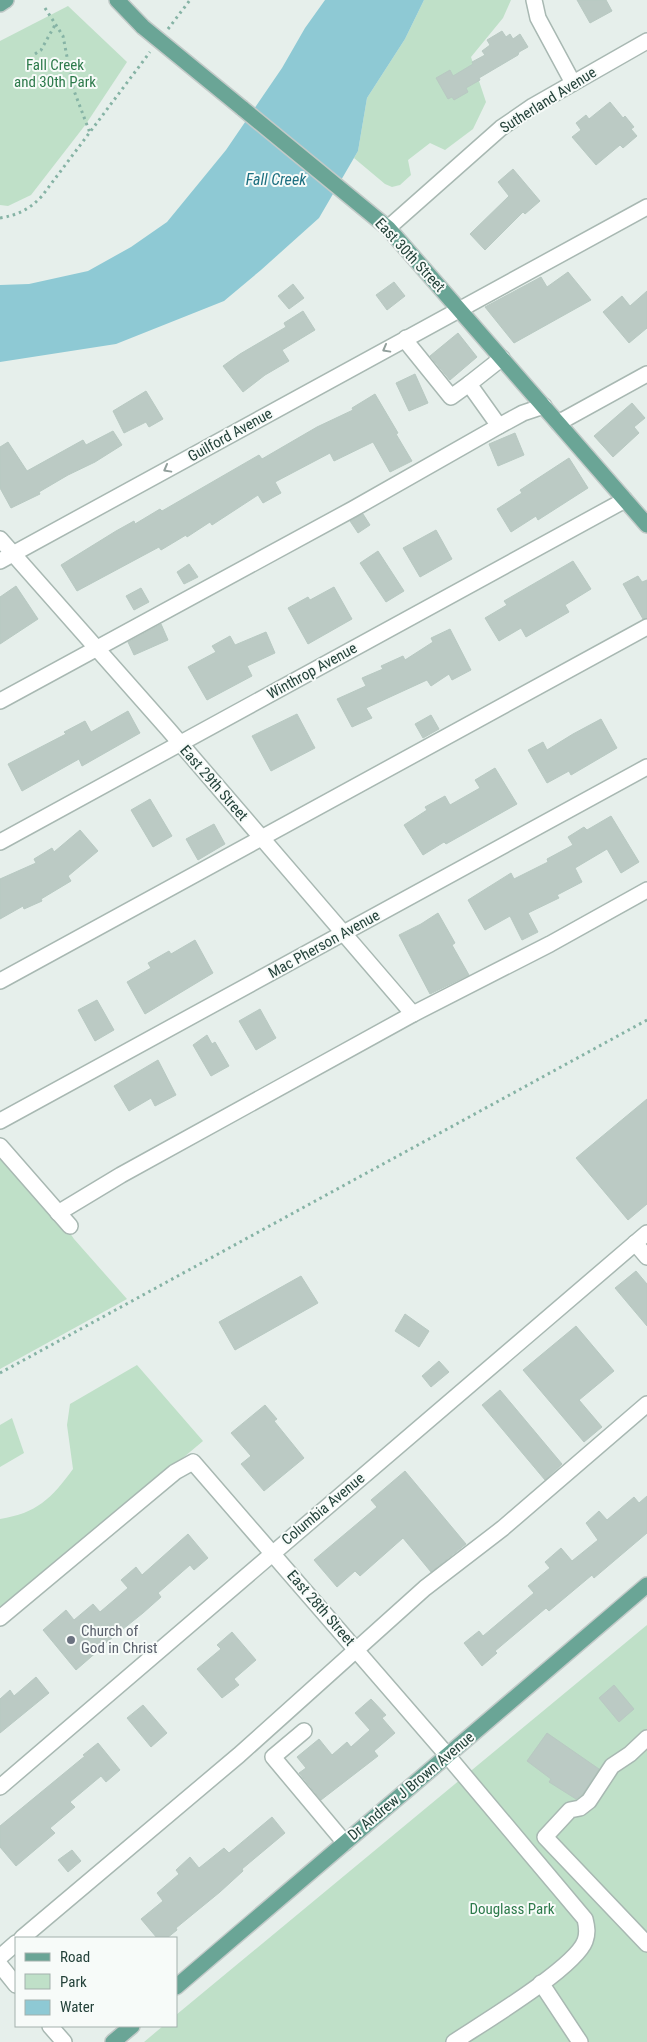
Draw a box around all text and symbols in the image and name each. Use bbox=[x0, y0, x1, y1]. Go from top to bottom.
park label: Fall Creek and 30th Park bbox=[14, 56, 96, 91]
street label: Sutherland Avenue bbox=[496, 63, 600, 137]
water label: Fall Creek bbox=[246, 170, 307, 189]
street label: East 30th Street bbox=[371, 214, 449, 296]
one-way arrow bbox=[382, 342, 391, 352]
street label: Guilford Avenue bbox=[185, 404, 275, 466]
one-way arrow bbox=[163, 463, 172, 473]
street label: Winthrop Avenue bbox=[264, 639, 360, 703]
street label: East 29th Street bbox=[176, 741, 252, 825]
street label: Mac Pherson Avenue bbox=[265, 906, 383, 982]
street label: Columbia Avenue bbox=[278, 1469, 368, 1549]
street label: East 28th Street bbox=[283, 1566, 359, 1650]
place label: Church of God in Christ bbox=[81, 1622, 157, 1657]
marker: Church of God in Christ bbox=[65, 1634, 77, 1646]
street label: Dr Andrew J Brown Avenue bbox=[344, 1728, 478, 1844]
park label: Douglass Park bbox=[469, 1900, 555, 1918]
legend bbox=[15, 1937, 178, 2027]
text: Road bbox=[60, 1948, 90, 1966]
text: Park bbox=[60, 1973, 87, 1991]
text: Water bbox=[60, 1998, 95, 2016]

